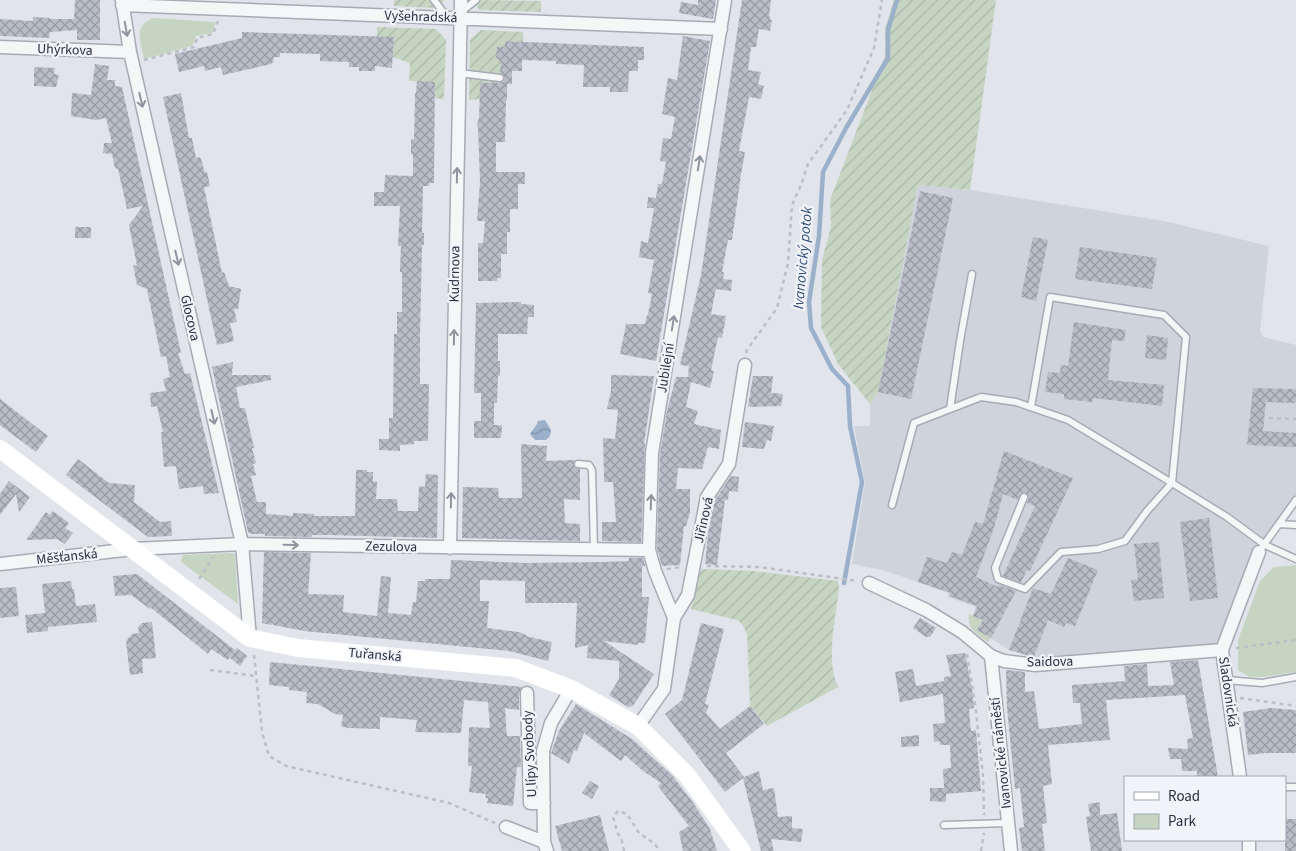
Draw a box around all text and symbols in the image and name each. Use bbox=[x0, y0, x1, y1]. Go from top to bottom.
street label: Vyšehradská bbox=[384, 6, 458, 28]
one-way arrow bbox=[121, 20, 131, 36]
street label: Uhýrkova bbox=[37, 39, 93, 61]
one-way arrow bbox=[137, 91, 146, 107]
one-way arrow bbox=[695, 155, 705, 171]
one-way arrow bbox=[452, 167, 462, 183]
water label: Ivanovický potok bbox=[788, 205, 818, 310]
street label: Kudrnova bbox=[445, 245, 465, 303]
one-way arrow bbox=[173, 250, 182, 266]
street label: Glocova bbox=[175, 293, 205, 343]
one-way arrow bbox=[669, 316, 679, 332]
one-way arrow bbox=[449, 329, 459, 346]
street label: Jubilejní bbox=[652, 341, 680, 395]
one-way arrow bbox=[209, 408, 218, 424]
one-way arrow bbox=[446, 492, 456, 508]
one-way arrow bbox=[646, 494, 655, 510]
street label: Jiřinová bbox=[689, 495, 719, 545]
street label: Zezulova bbox=[365, 537, 417, 557]
one-way arrow bbox=[282, 541, 298, 550]
street label: Měšťanská bbox=[35, 544, 99, 570]
street label: Tuřanská bbox=[348, 643, 402, 667]
street label: Saidova bbox=[1027, 652, 1073, 672]
street label: Sladovnická bbox=[1213, 655, 1243, 729]
street label: Ivanovické náměstí bbox=[985, 696, 1017, 810]
street label: U lípy Svobody bbox=[518, 710, 542, 798]
legend bbox=[1124, 776, 1286, 841]
text: Road bbox=[1168, 786, 1200, 807]
text: Park bbox=[1168, 811, 1197, 832]

